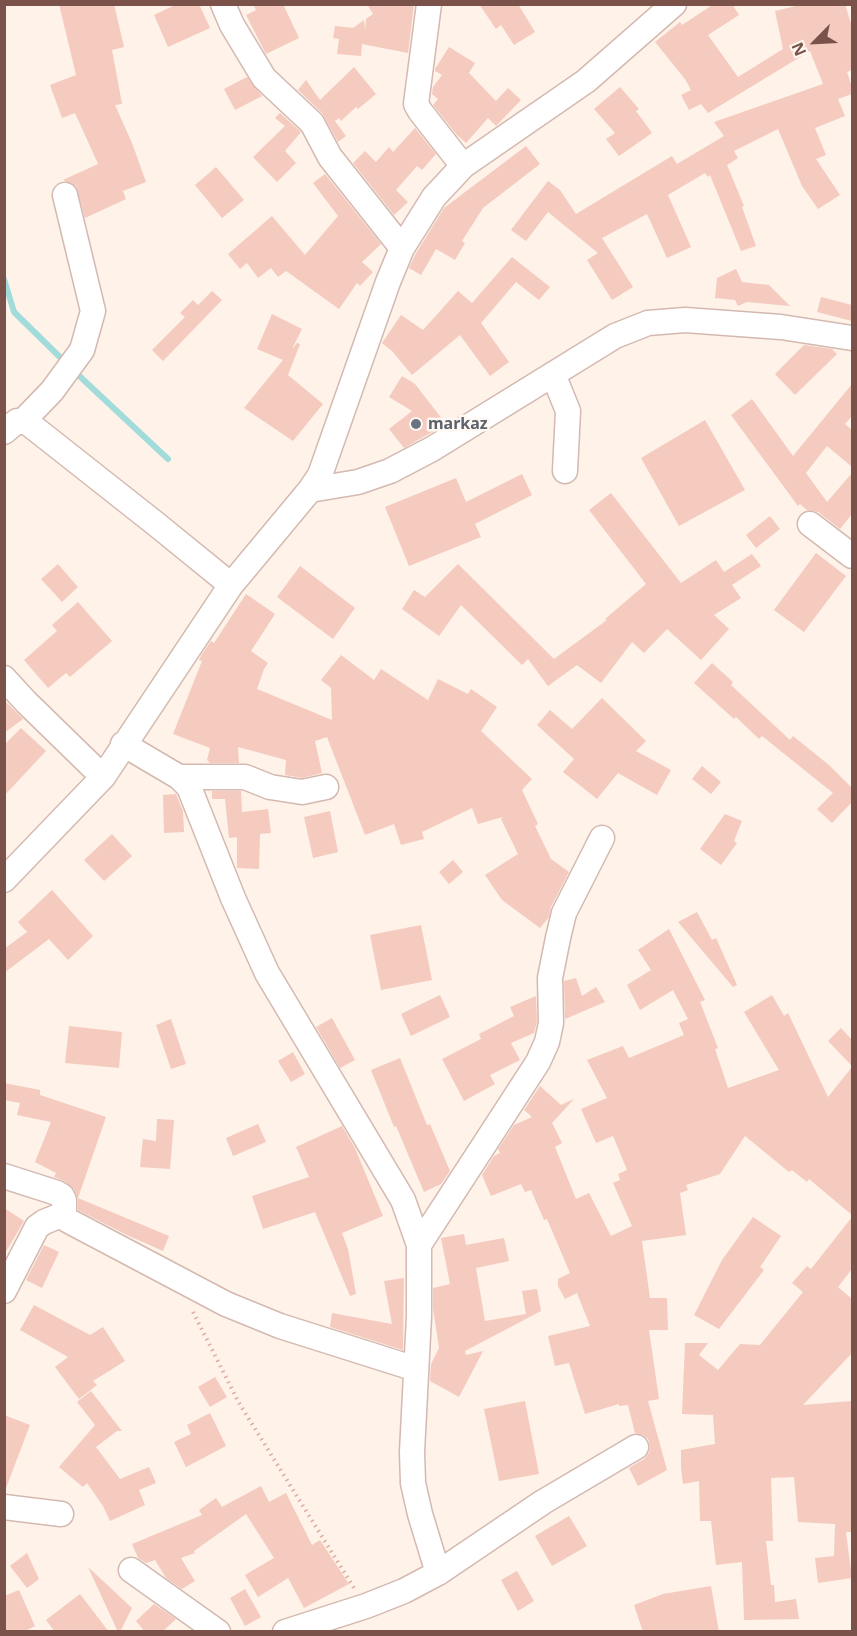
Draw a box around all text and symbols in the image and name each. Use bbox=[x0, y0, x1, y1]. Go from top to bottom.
north arrow bbox=[785, 12, 845, 72]
text: N bbox=[786, 39, 811, 60]
place label: markaz bbox=[428, 414, 488, 434]
marker: markaz bbox=[409, 417, 423, 431]

